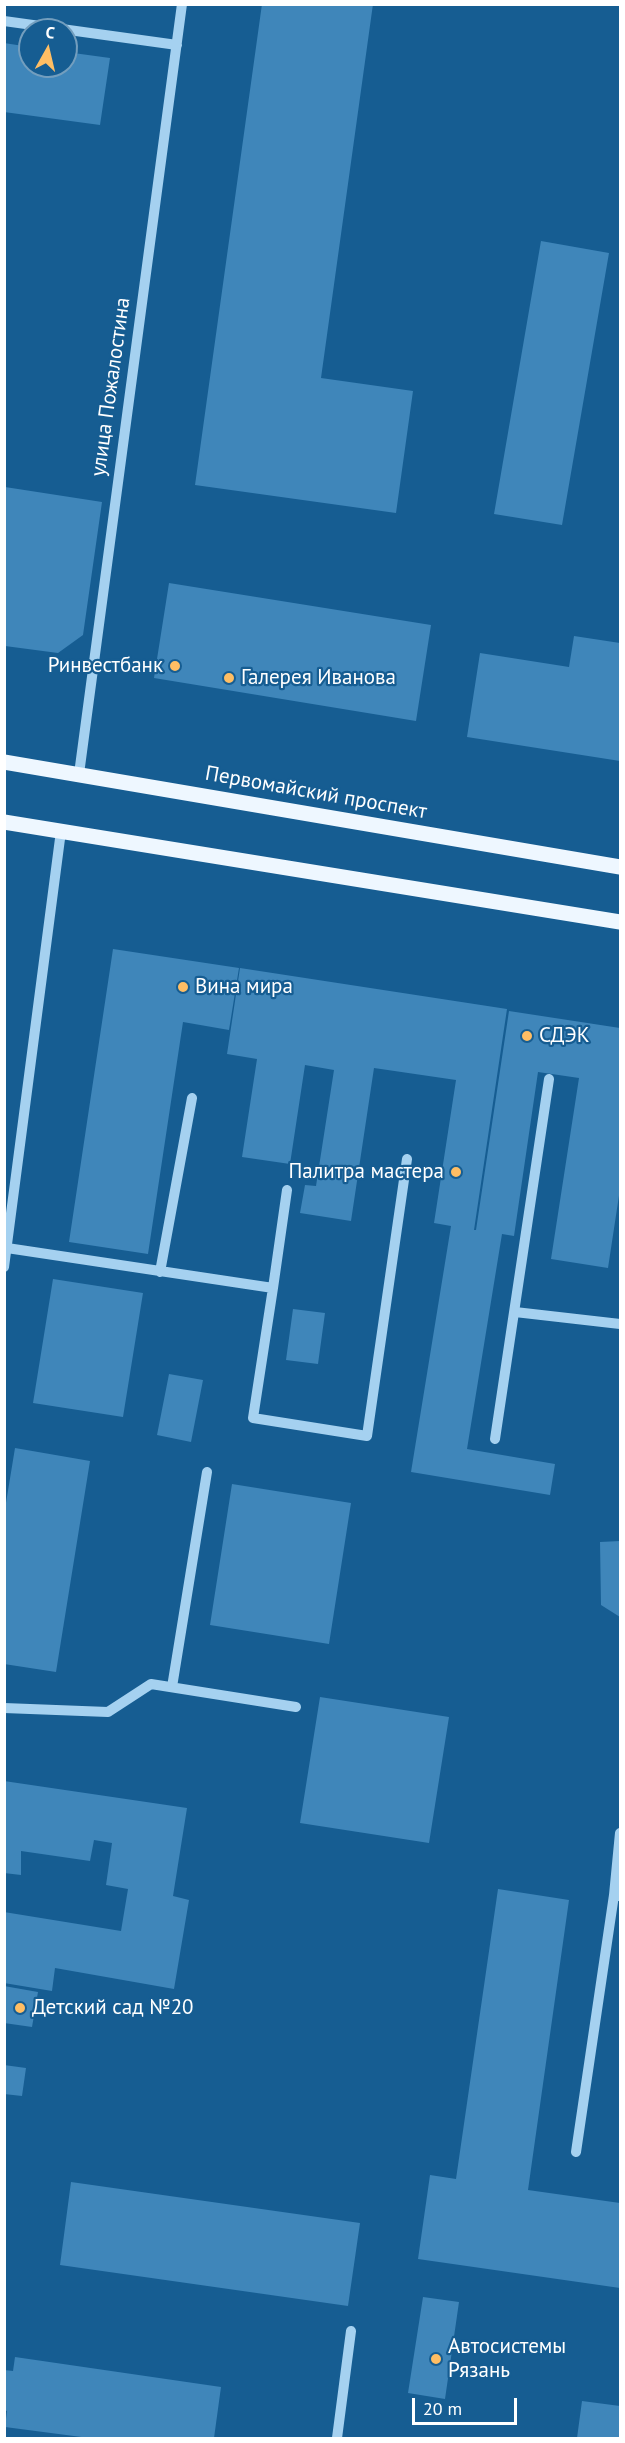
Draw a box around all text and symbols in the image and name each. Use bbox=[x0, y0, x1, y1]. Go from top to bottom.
north arrow bbox=[18, 18, 78, 78]
text: С bbox=[44, 22, 56, 43]
street label: улица Пожалостина bbox=[86, 296, 136, 478]
place label: Ринвестбанк bbox=[48, 653, 163, 679]
marker: Ринвестбанк bbox=[168, 659, 182, 673]
place label: Галерея Иванова bbox=[241, 665, 396, 691]
marker: Галерея Иванова bbox=[222, 671, 236, 685]
street label: Первомайский проспект bbox=[203, 761, 429, 825]
place label: Вина мира bbox=[195, 974, 293, 1000]
marker: Вина мира bbox=[176, 980, 190, 994]
place label: СДЭК bbox=[539, 1023, 590, 1049]
marker: СДЭК bbox=[520, 1029, 534, 1043]
place label: Палитра мастера bbox=[288, 1159, 444, 1185]
marker: Палитра мастера bbox=[449, 1165, 463, 1179]
place label: Детский сад №20 bbox=[32, 1995, 194, 2021]
marker: Детский сад №20 bbox=[13, 2001, 27, 2015]
place label: Автосистемы Рязань bbox=[448, 2334, 566, 2384]
marker: Автосистемы Рязань bbox=[429, 2352, 443, 2366]
scale bar bbox=[415, 2386, 520, 2424]
text: 20 m bbox=[423, 2397, 462, 2420]

